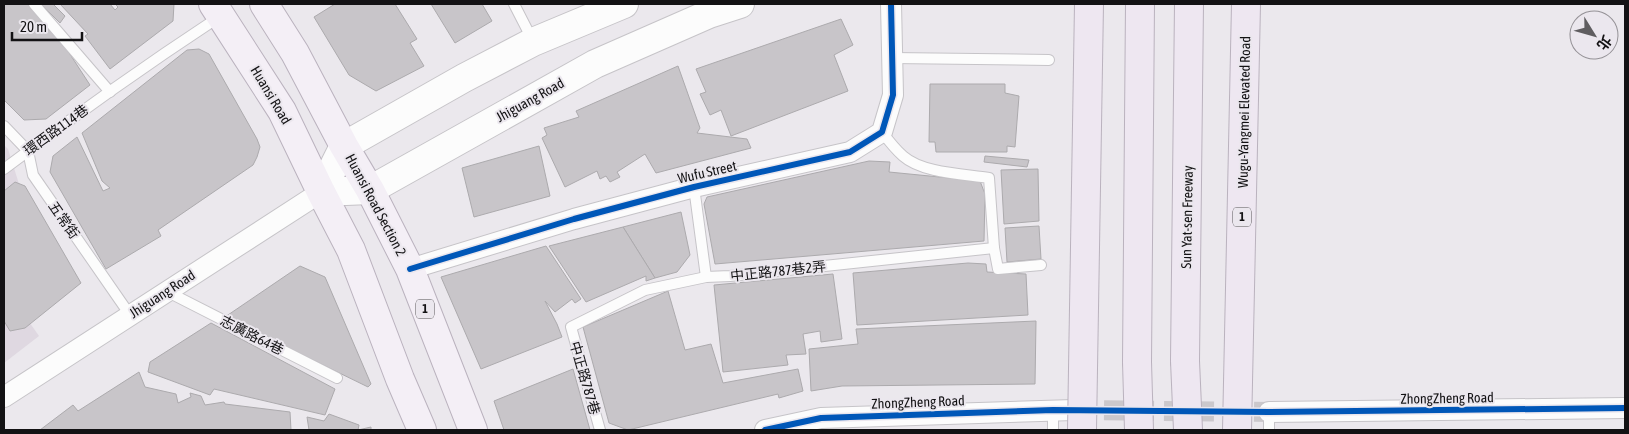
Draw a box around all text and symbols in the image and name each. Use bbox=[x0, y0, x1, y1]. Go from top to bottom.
scale bar bbox=[12, 10, 82, 42]
north arrow bbox=[1569, 10, 1619, 60]
text: 20 m bbox=[20, 18, 47, 35]
text: 北 bbox=[1594, 32, 1615, 53]
street label: Wugu-Yangmei Elevated Road bbox=[1235, 36, 1253, 188]
street label: Huansi Road bbox=[247, 63, 295, 127]
street label: Jhiguang Road bbox=[493, 75, 567, 125]
street label: 環西路114巷 bbox=[21, 101, 91, 159]
street label: Huansi Road Section 2 bbox=[342, 151, 410, 259]
street label: Wufu Street bbox=[676, 157, 738, 187]
street label: Sun Yat-sen Freeway bbox=[1178, 165, 1196, 269]
street label: 五常街 bbox=[45, 198, 83, 242]
road number: 1 bbox=[1233, 208, 1251, 226]
street label: 中正路787巷2弄 bbox=[729, 258, 827, 284]
street label: Jhiguang Road bbox=[126, 267, 198, 321]
road number: 1 bbox=[416, 300, 434, 318]
street label: 志廣路64巷 bbox=[218, 312, 286, 358]
street label: 中正路787巷 bbox=[567, 339, 603, 417]
street label: ZhongZheng Road bbox=[1400, 389, 1494, 407]
street label: ZhongZheng Road bbox=[871, 392, 965, 412]

